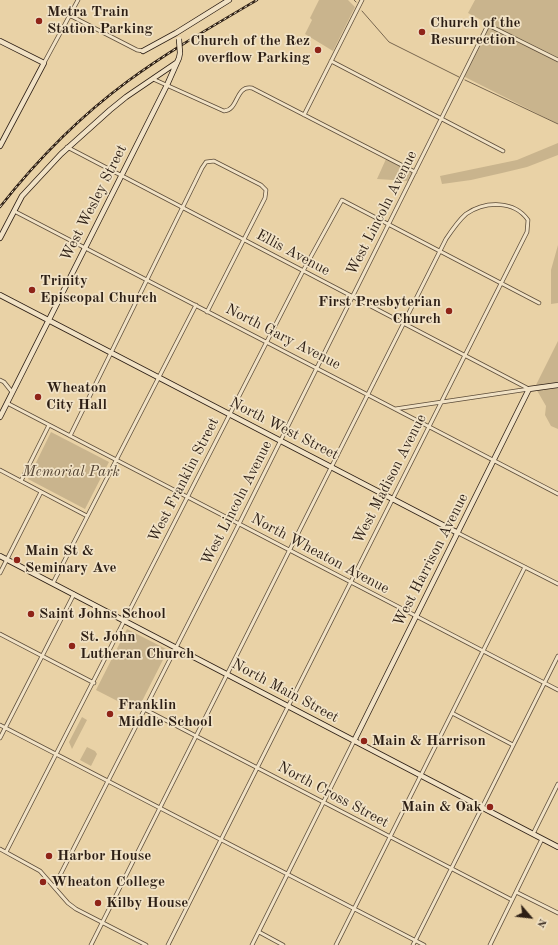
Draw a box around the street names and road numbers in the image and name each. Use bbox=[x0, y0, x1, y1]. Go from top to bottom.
street label: West Wesley Street bbox=[57, 142, 131, 264]
street label: West Lincoln Avenue bbox=[343, 148, 421, 278]
street label: Ellis Avenue bbox=[253, 226, 333, 280]
street label: North Gary Avenue bbox=[222, 300, 344, 374]
street label: North West Street bbox=[226, 394, 342, 464]
street label: West Madison Avenue bbox=[349, 411, 431, 547]
street label: West Franklin Street bbox=[145, 415, 223, 545]
street label: West Lincoln Avenue bbox=[198, 438, 276, 568]
street label: West Harrison Avenue bbox=[390, 490, 472, 630]
street label: North Wheaton Avenue bbox=[248, 510, 392, 598]
street label: North Main Street bbox=[228, 655, 342, 727]
street label: North Cross Street bbox=[274, 758, 392, 832]

